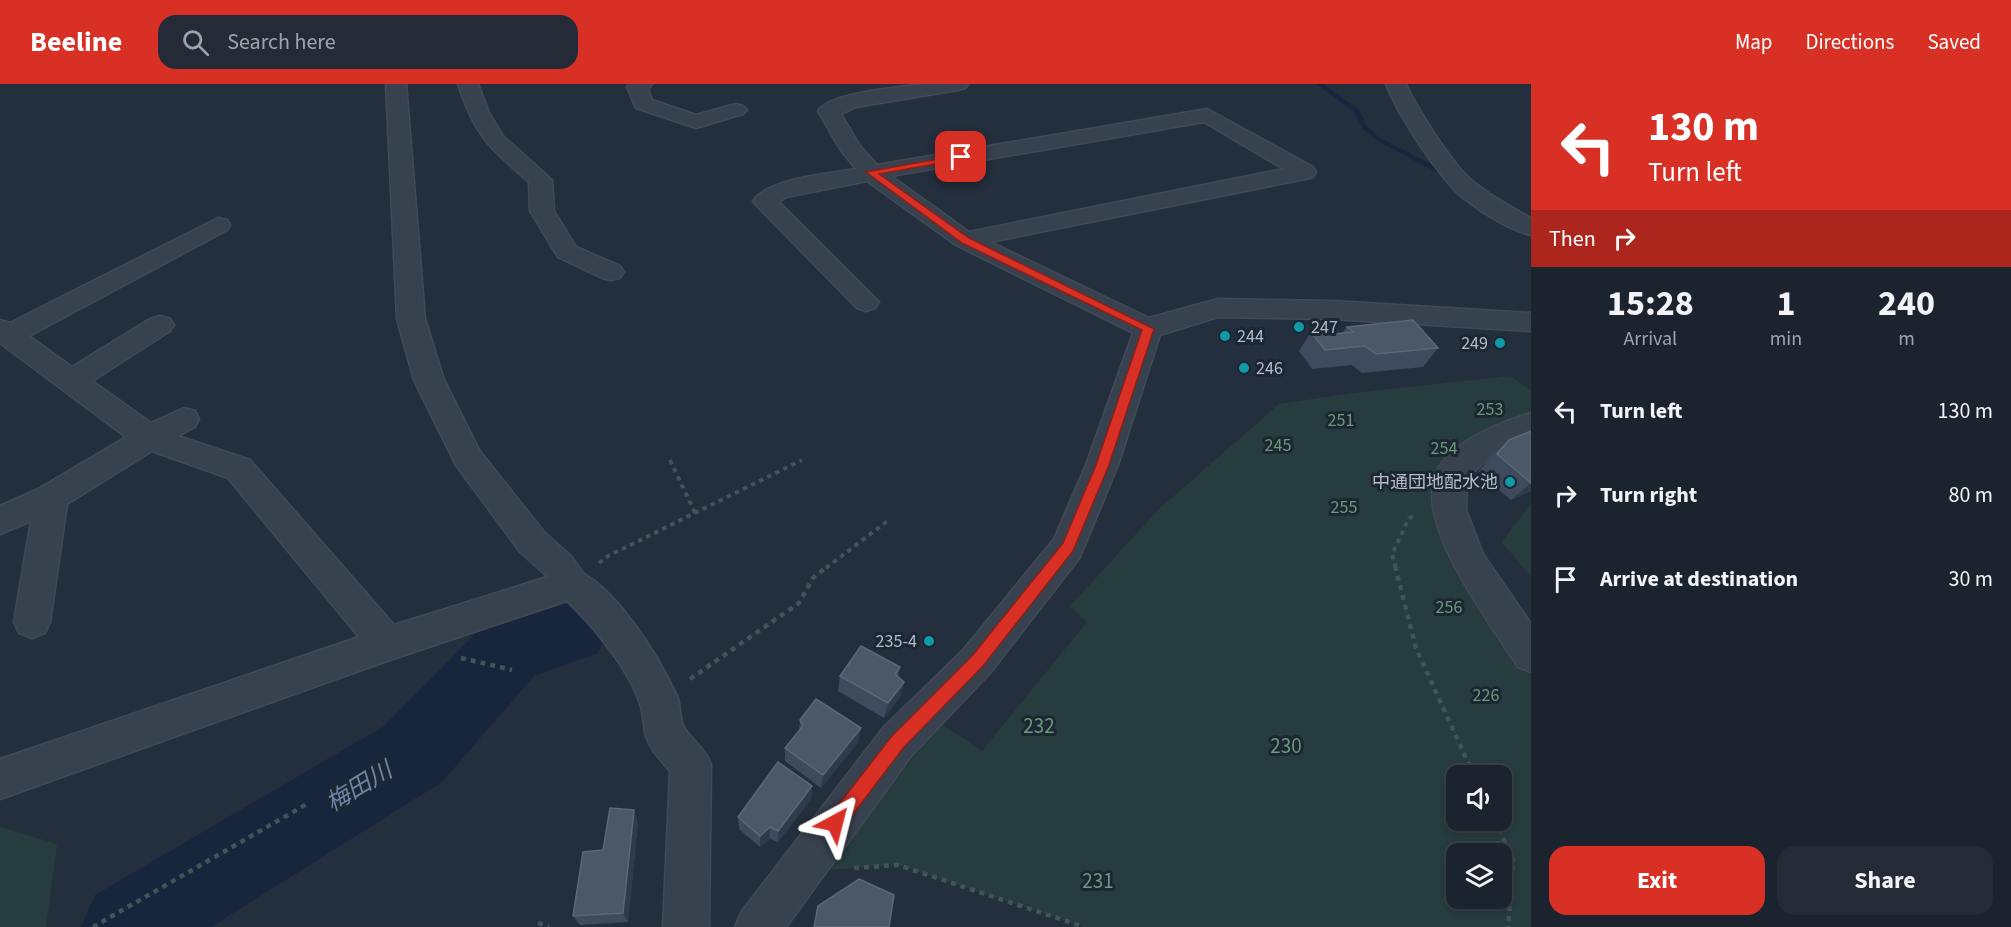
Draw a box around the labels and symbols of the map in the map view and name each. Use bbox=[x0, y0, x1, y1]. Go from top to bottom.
pin bbox=[935, 131, 986, 182]
place label: 247 bbox=[1311, 315, 1338, 340]
marker: 247 bbox=[1292, 320, 1306, 334]
place label: 244 bbox=[1237, 324, 1264, 349]
marker: 244 bbox=[1218, 329, 1232, 343]
place label: 249 bbox=[1461, 331, 1488, 356]
marker: 249 bbox=[1493, 336, 1507, 350]
place label: 246 bbox=[1256, 356, 1283, 381]
marker: 246 bbox=[1237, 361, 1251, 375]
park label: 253 bbox=[1477, 397, 1503, 422]
park label: 251 bbox=[1328, 408, 1354, 433]
park label: 245 bbox=[1265, 433, 1291, 458]
park label: 254 bbox=[1431, 436, 1457, 461]
place label: 中通団地配水池 bbox=[1372, 470, 1498, 495]
marker: 中通団地配水池 bbox=[1503, 475, 1517, 489]
park label: 255 bbox=[1331, 495, 1357, 520]
park label: 256 bbox=[1436, 595, 1462, 620]
place label: 235-4 bbox=[876, 629, 917, 654]
marker: 235-4 bbox=[922, 634, 936, 648]
park label: 226 bbox=[1473, 683, 1499, 708]
park label: 232 bbox=[1023, 711, 1055, 741]
park label: 230 bbox=[1270, 731, 1302, 761]
water label: 梅田川 bbox=[319, 752, 401, 821]
position arrow bbox=[803, 791, 867, 855]
park label: 231 bbox=[1082, 866, 1114, 896]

